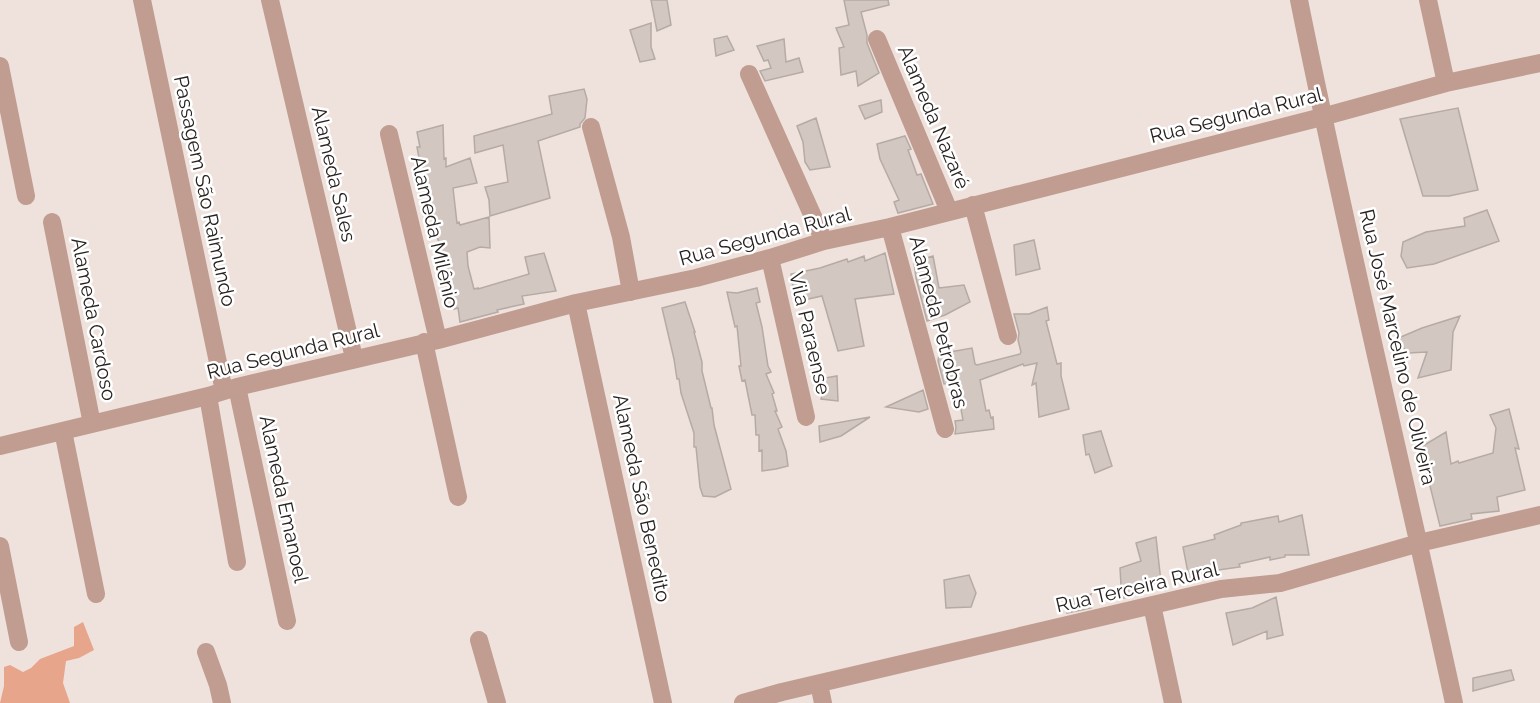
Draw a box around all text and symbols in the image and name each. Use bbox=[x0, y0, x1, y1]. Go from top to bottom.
street label: Alameda Nazaré bbox=[893, 42, 975, 193]
street label: Passagem São Raimundo bbox=[169, 73, 241, 309]
street label: Rua Segunda Rural bbox=[1147, 82, 1325, 148]
street label: Alameda Sales bbox=[307, 104, 361, 244]
street label: Alameda Milênio bbox=[406, 154, 464, 311]
street label: Rua Segunda Rural bbox=[676, 201, 854, 271]
street label: Rua José Marcelino de Oliveira bbox=[1355, 207, 1441, 487]
street label: Alameda Petrobras bbox=[904, 233, 974, 411]
street label: Alameda Cardoso bbox=[66, 235, 122, 403]
street label: Vila Paraense bbox=[784, 269, 836, 397]
street label: Rua Segunda Rural bbox=[204, 318, 382, 384]
street label: Alameda São Benedito bbox=[608, 392, 676, 604]
street label: Alameda Emanoel bbox=[255, 413, 314, 585]
street label: Rua Terceira Rural bbox=[1053, 556, 1221, 617]

